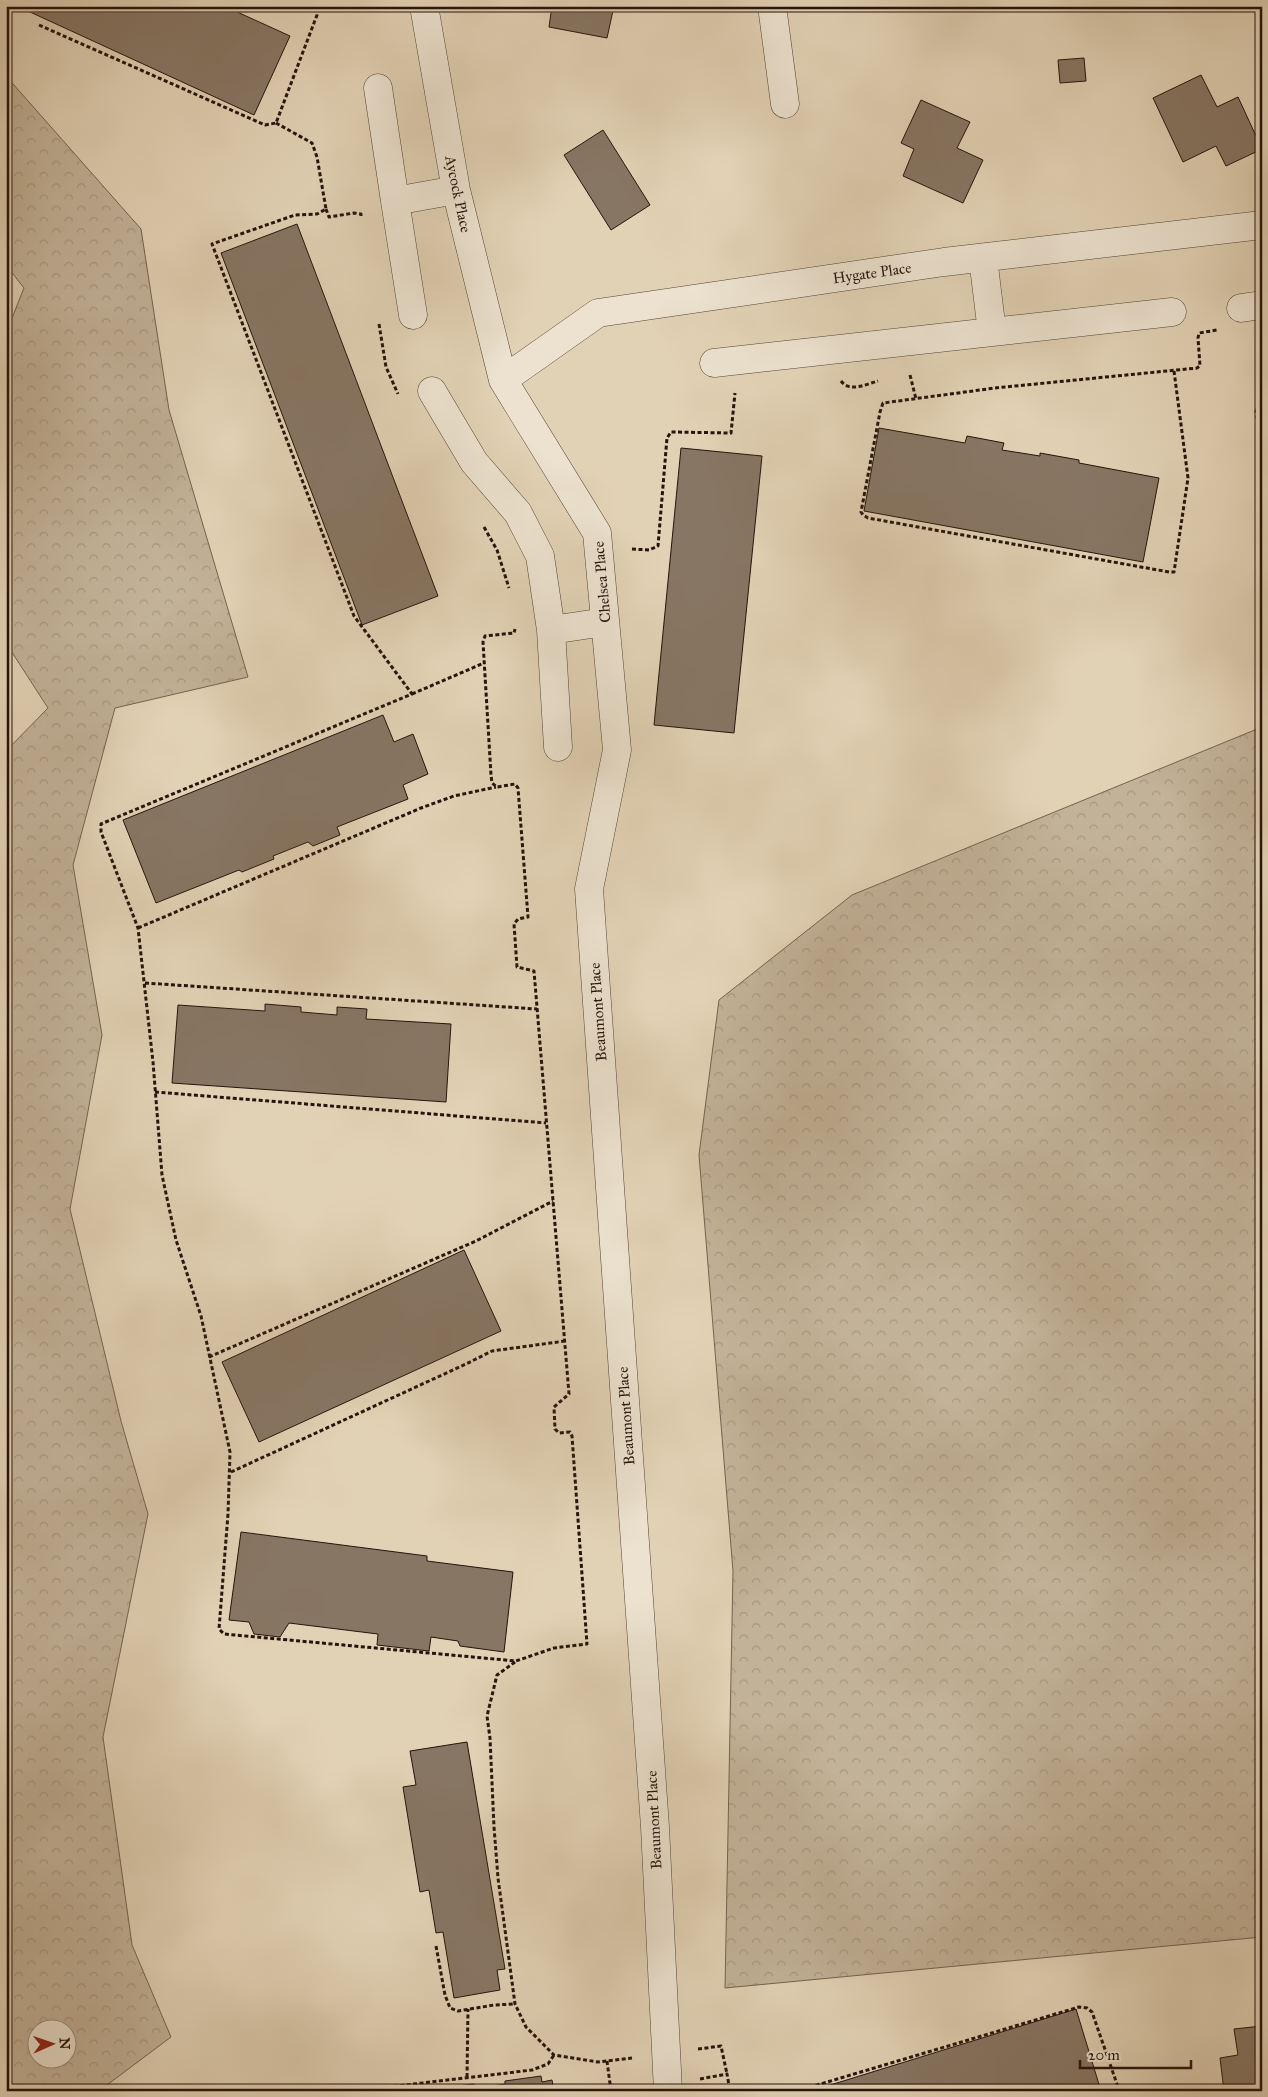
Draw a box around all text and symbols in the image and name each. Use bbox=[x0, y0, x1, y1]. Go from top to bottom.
street label: Aycock Place bbox=[441, 153, 475, 234]
street label: Hygate Place bbox=[831, 259, 913, 287]
street label: Chelsea Place bbox=[589, 541, 615, 623]
street label: Beaumont Place bbox=[586, 962, 610, 1062]
street label: Beaumont Place bbox=[614, 1366, 638, 1466]
street label: Beaumont Place bbox=[642, 1770, 666, 1870]
north arrow bbox=[28, 2020, 78, 2070]
text: N bbox=[56, 2037, 73, 2050]
scale bar bbox=[1080, 2037, 1192, 2069]
text: 20 m bbox=[1088, 2046, 1120, 2064]

